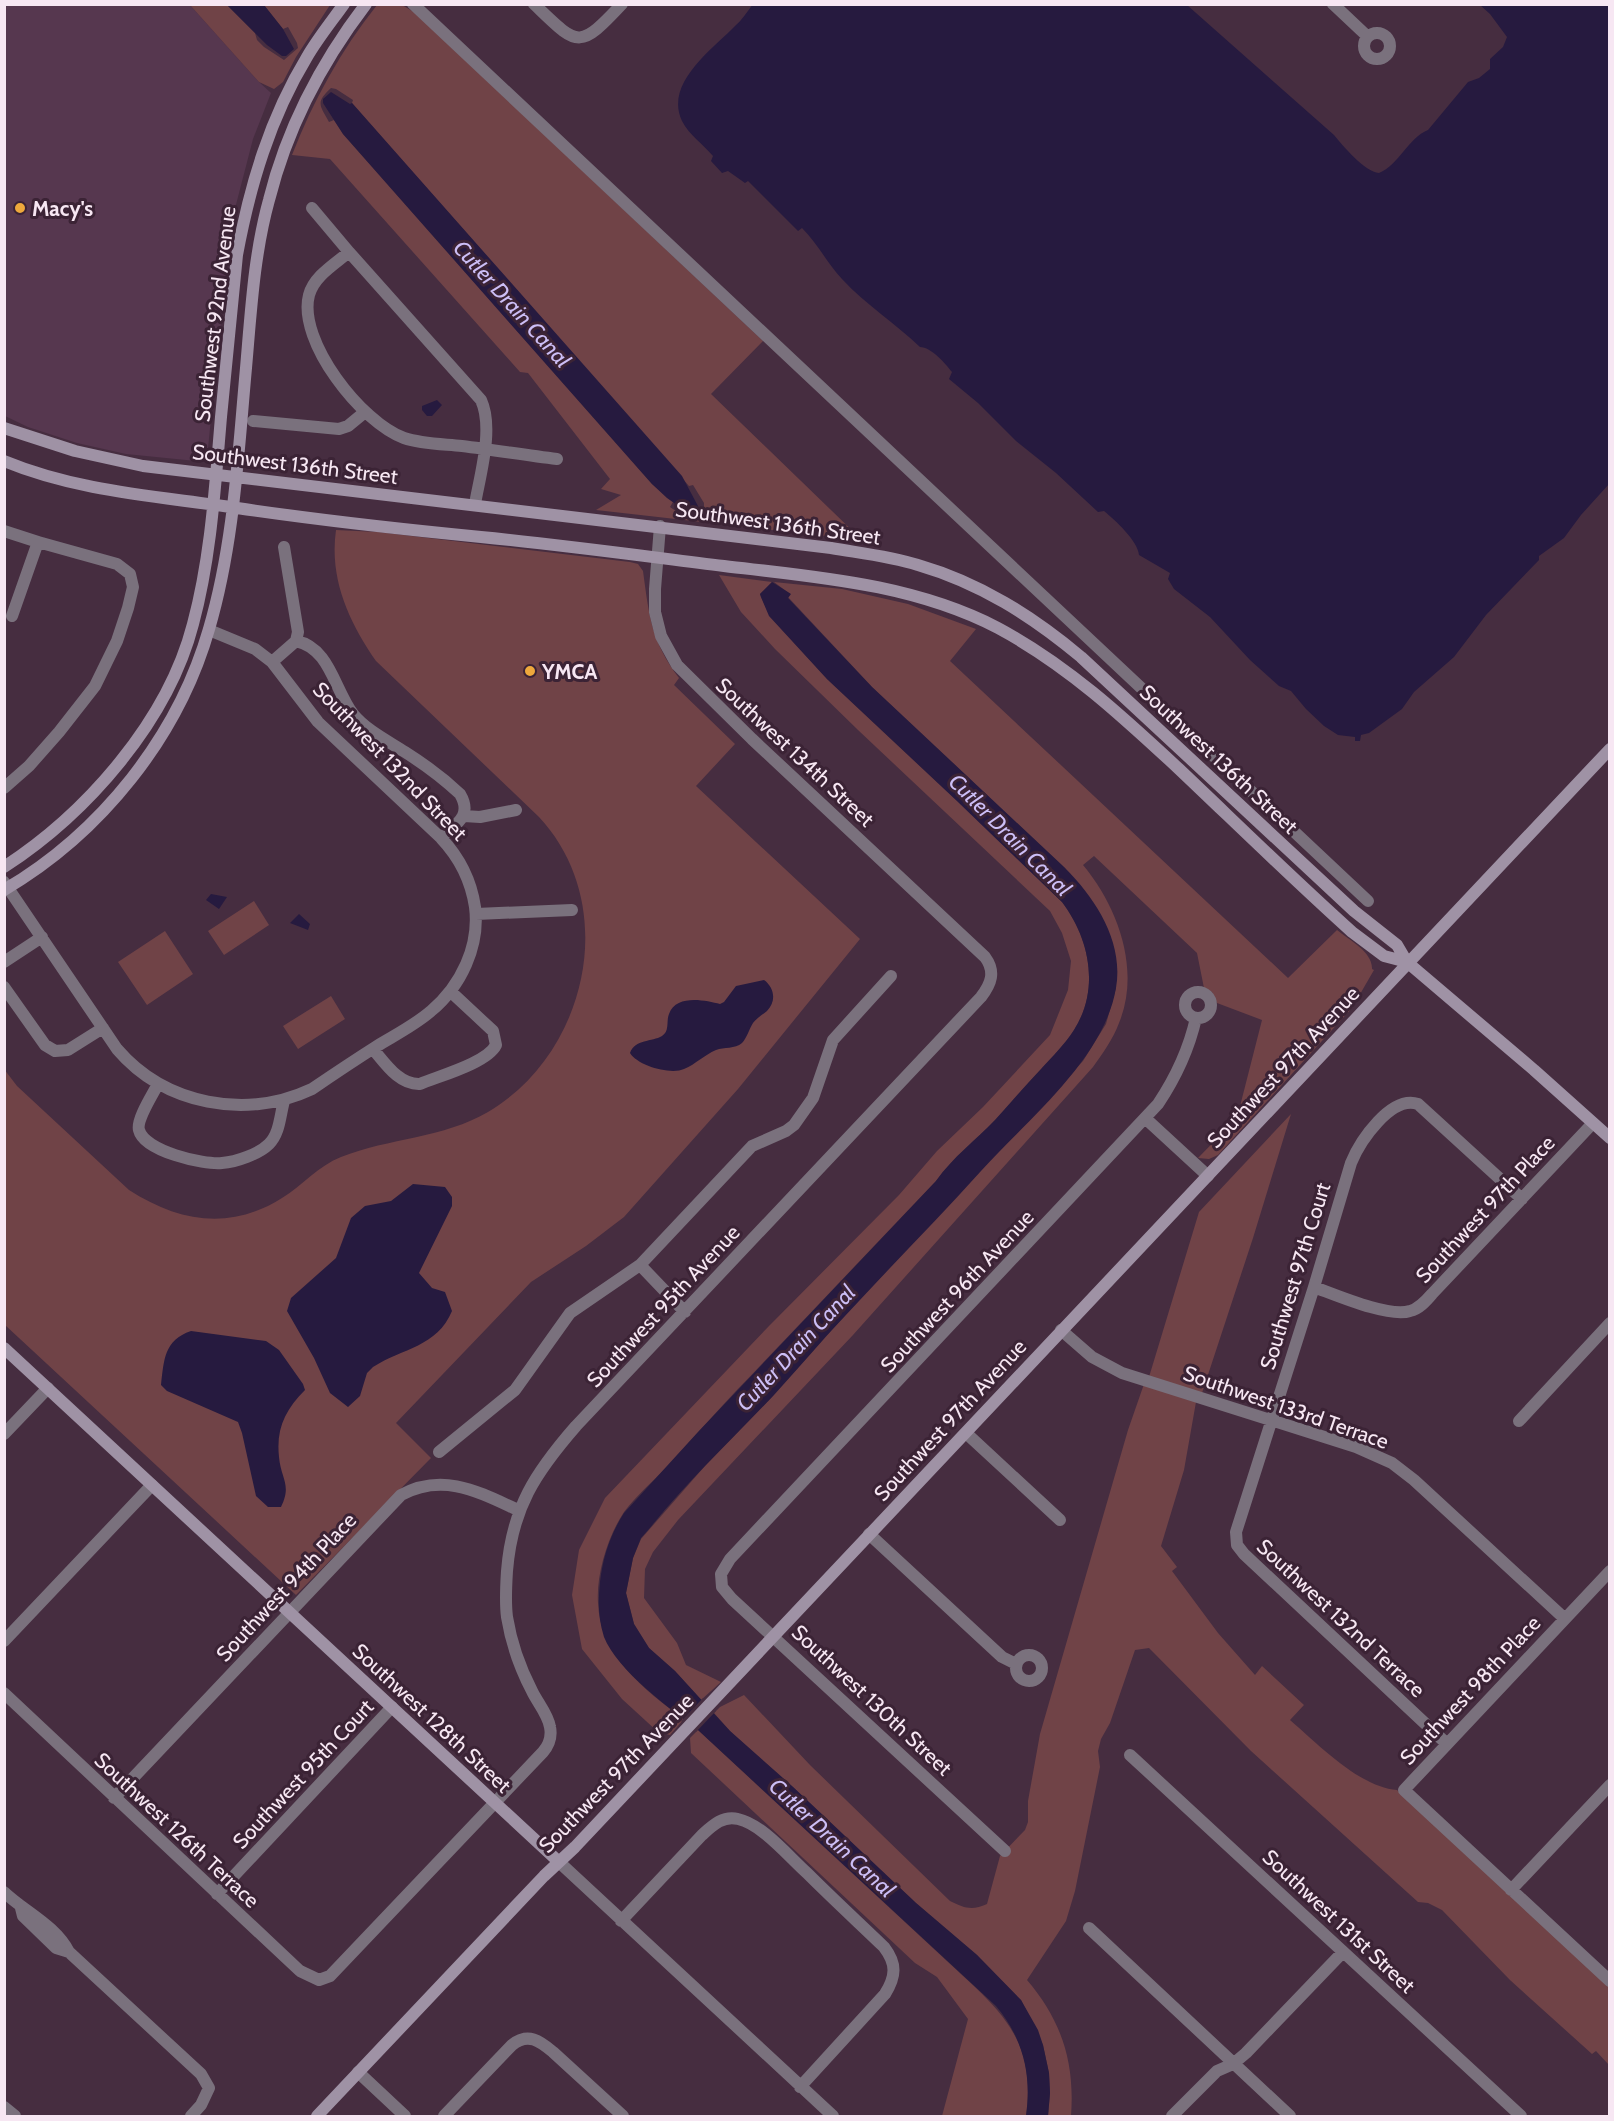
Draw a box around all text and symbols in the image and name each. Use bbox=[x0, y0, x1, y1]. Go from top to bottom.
place label: Macy's bbox=[32, 196, 93, 221]
marker: Macy's bbox=[13, 201, 27, 215]
street label: Southwest 92nd Avenue bbox=[189, 204, 241, 423]
water label: Cutler Drain Canal bbox=[448, 235, 577, 374]
street label: Southwest 136th Street bbox=[191, 439, 399, 489]
street label: Southwest 136th Street bbox=[674, 496, 882, 550]
place label: YMCA bbox=[541, 659, 598, 684]
marker: YMCA bbox=[523, 664, 537, 678]
street label: Southwest 134th Street bbox=[711, 672, 879, 832]
street label: Southwest 132nd Street bbox=[308, 677, 472, 845]
street label: Southwest 136th Street bbox=[1135, 679, 1303, 839]
water label: Cutler Drain Canal bbox=[943, 768, 1078, 903]
street label: Southwest 97th Avenue bbox=[1202, 981, 1365, 1153]
street label: Southwest 97th Place bbox=[1410, 1130, 1560, 1288]
street label: Southwest 97th Court bbox=[1255, 1180, 1335, 1372]
street label: Southwest 96th Avenue bbox=[875, 1204, 1039, 1377]
street label: Southwest 95th Avenue bbox=[581, 1220, 745, 1392]
water label: Cutler Drain Canal bbox=[731, 1279, 862, 1417]
street label: Southwest 97th Avenue bbox=[869, 1334, 1032, 1506]
street label: Southwest 133rd Terrace bbox=[1180, 1360, 1392, 1454]
street label: Southwest 94th Place bbox=[211, 1507, 361, 1666]
street label: Southwest 132nd Terrace bbox=[1252, 1534, 1430, 1702]
street label: Southwest 98th Place bbox=[1395, 1610, 1546, 1770]
street label: Southwest 130th Street bbox=[787, 1619, 957, 1781]
street label: Southwest 128th Street bbox=[348, 1638, 516, 1798]
street label: Southwest 97th Avenue bbox=[533, 1688, 699, 1858]
street label: Southwest 95th Court bbox=[227, 1694, 379, 1854]
street label: Southwest 126th Terrace bbox=[89, 1747, 265, 1913]
water label: Cutler Drain Canal bbox=[763, 1773, 901, 1904]
street label: Southwest 131st Street bbox=[1258, 1844, 1420, 1998]

